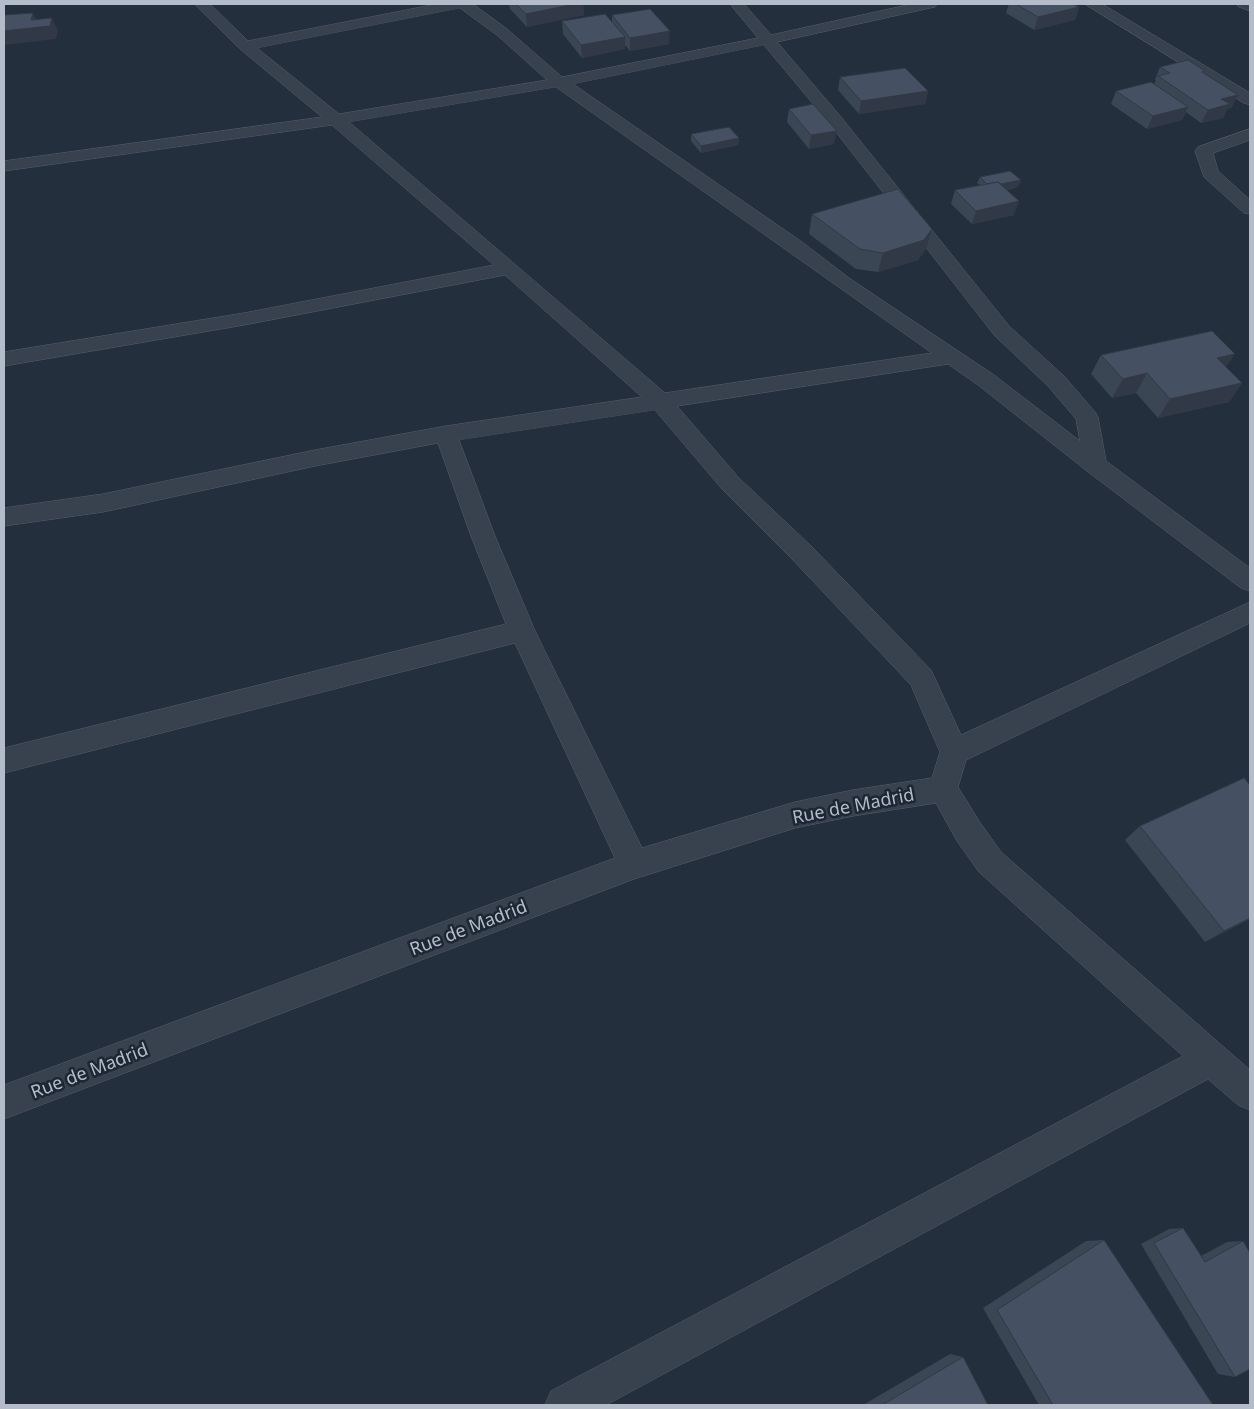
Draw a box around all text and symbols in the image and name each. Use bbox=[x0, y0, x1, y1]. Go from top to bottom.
street label: Rue de Madrid bbox=[790, 781, 916, 829]
street label: Rue de Madrid bbox=[406, 894, 530, 960]
street label: Rue de Madrid bbox=[27, 1037, 151, 1103]

